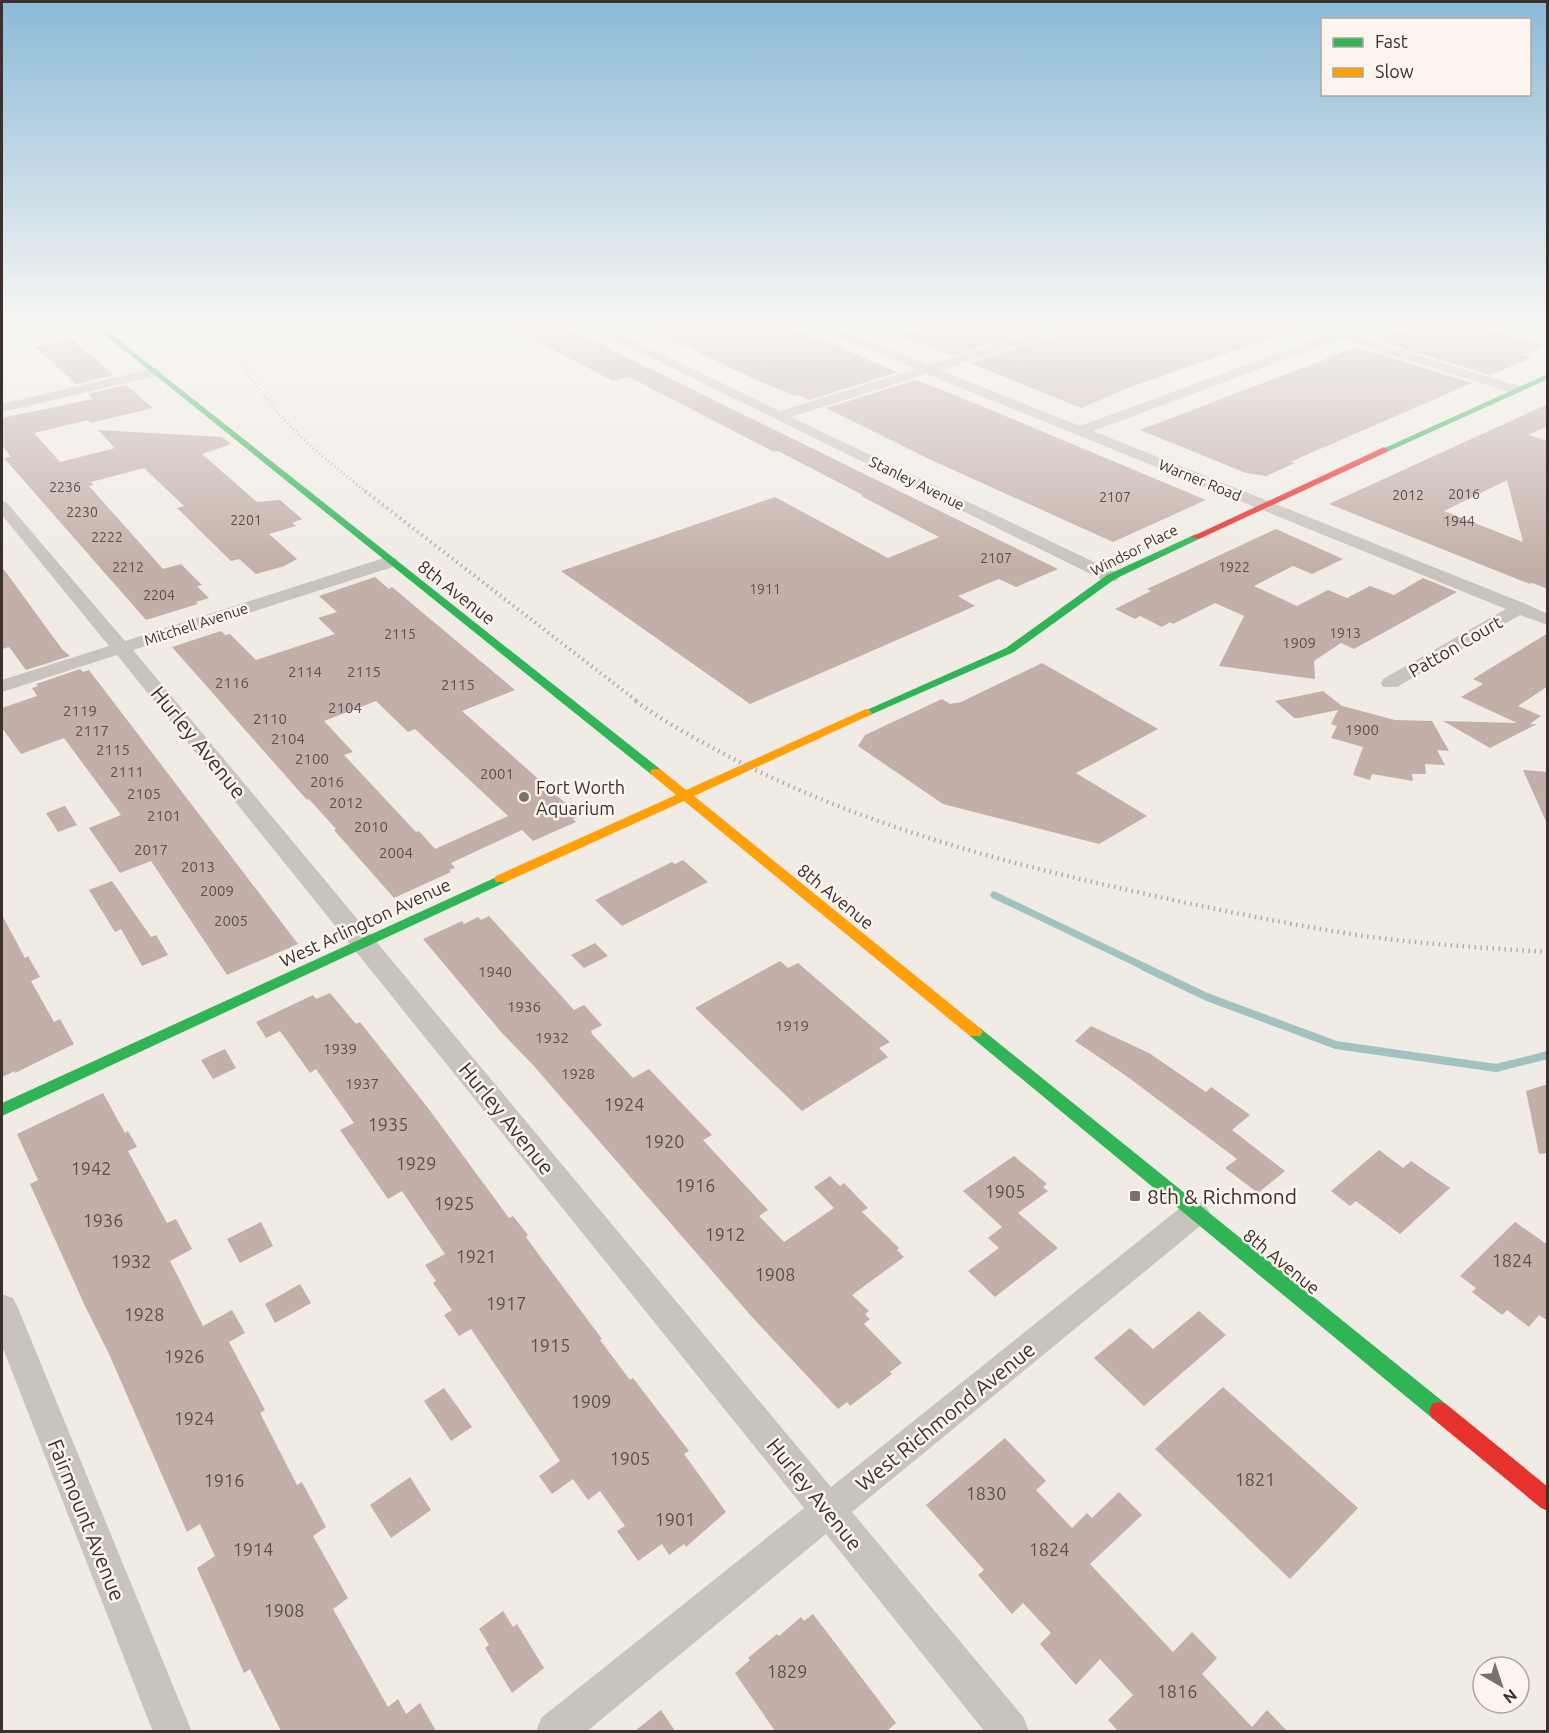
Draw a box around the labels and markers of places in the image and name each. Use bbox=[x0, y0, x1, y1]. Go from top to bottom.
place label: Fort Worth Aquarium bbox=[536, 777, 625, 818]
marker: Fort Worth Aquarium bbox=[517, 790, 531, 804]
place label: 8th & Richmond bbox=[1147, 1184, 1297, 1208]
marker: 8th & Richmond bbox=[1128, 1189, 1142, 1203]

